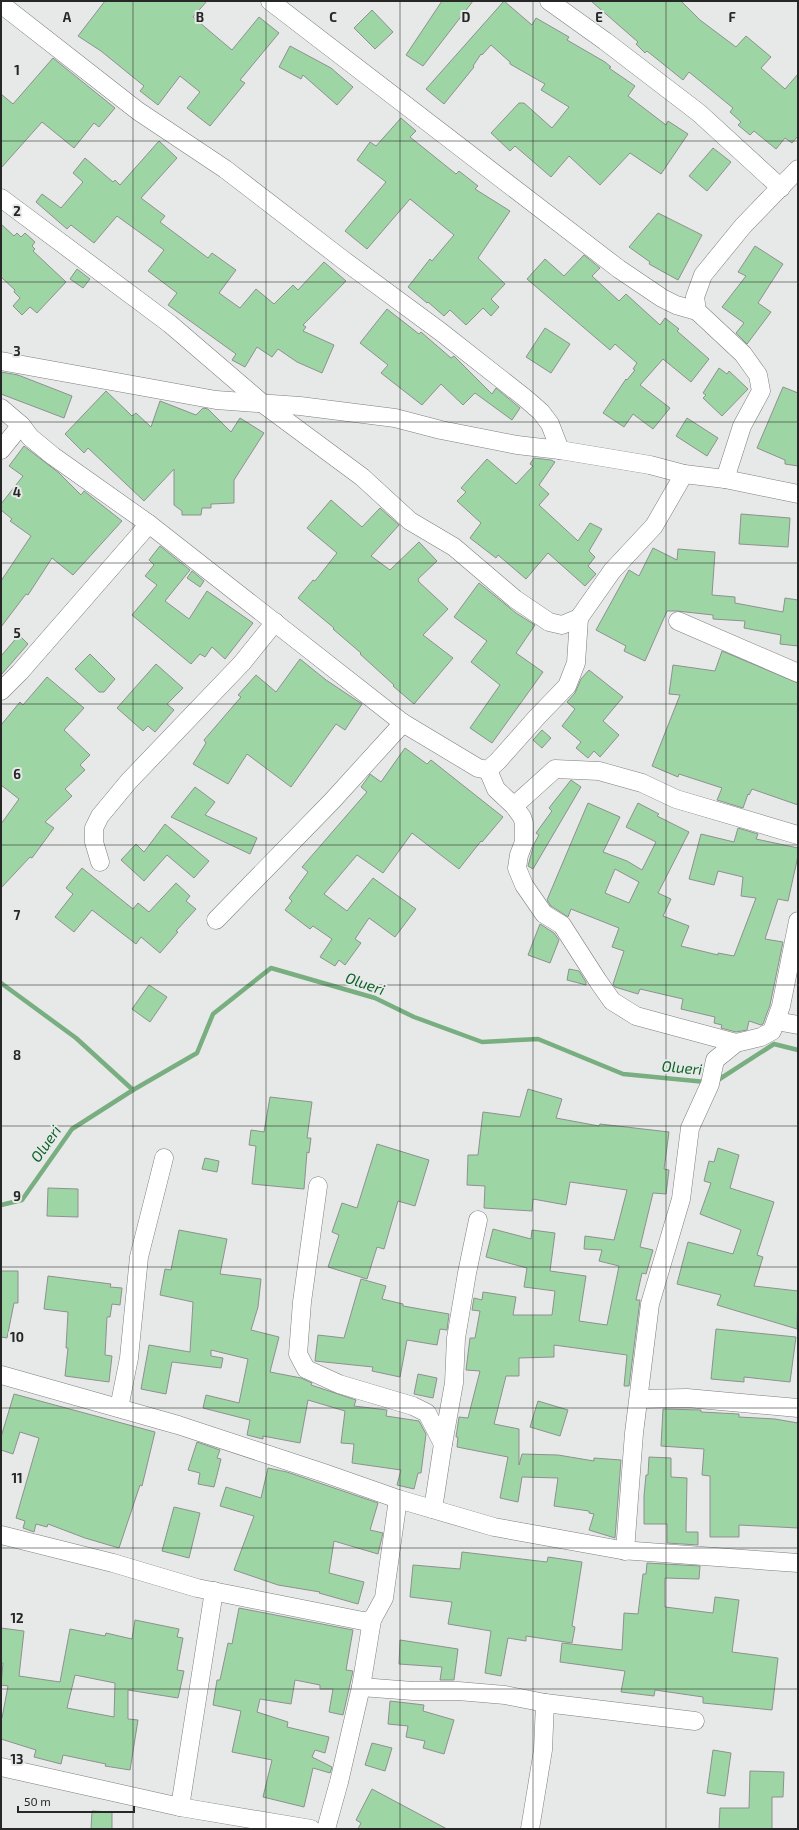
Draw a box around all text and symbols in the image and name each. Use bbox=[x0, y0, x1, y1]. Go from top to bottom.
text: A bbox=[63, 9, 72, 25]
text: B bbox=[196, 9, 204, 25]
text: C bbox=[329, 9, 337, 25]
text: D bbox=[462, 9, 471, 25]
text: E bbox=[595, 9, 603, 25]
text: F bbox=[728, 9, 736, 25]
text: 1 bbox=[14, 62, 20, 78]
text: 2 bbox=[13, 203, 21, 219]
text: 3 bbox=[13, 343, 21, 359]
text: 4 bbox=[13, 484, 21, 500]
text: 5 bbox=[13, 625, 21, 641]
text: 6 bbox=[13, 766, 21, 782]
text: 7 bbox=[14, 907, 21, 923]
water label: Olueri bbox=[343, 968, 388, 998]
text: 8 bbox=[13, 1047, 21, 1063]
water label: Olueri bbox=[661, 1056, 703, 1078]
water label: Olueri bbox=[26, 1121, 64, 1165]
text: 9 bbox=[13, 1188, 21, 1204]
text: 10 bbox=[10, 1329, 24, 1345]
text: 11 bbox=[11, 1470, 23, 1486]
text: 12 bbox=[10, 1610, 24, 1626]
text: 13 bbox=[11, 1751, 24, 1767]
scale bar bbox=[18, 1788, 134, 1814]
text: 50 m bbox=[24, 1794, 51, 1808]

